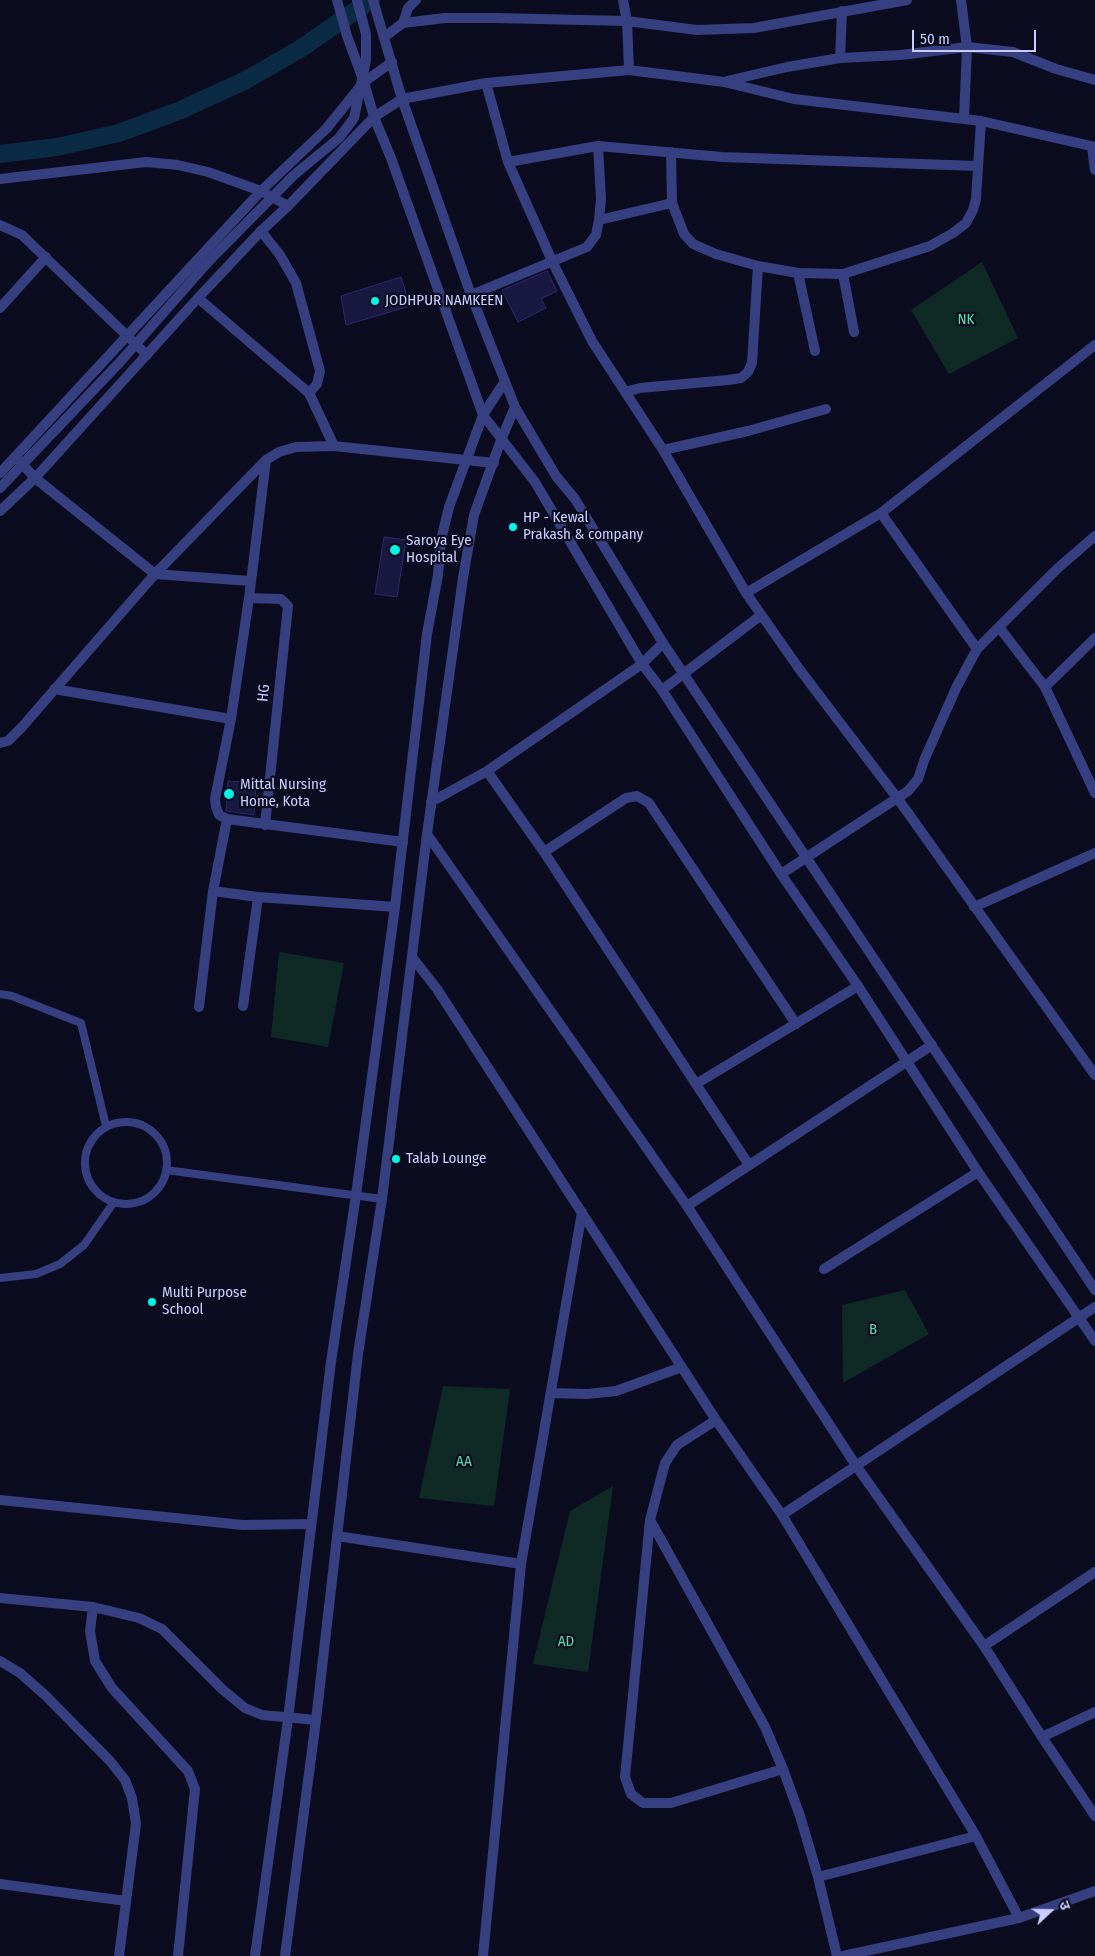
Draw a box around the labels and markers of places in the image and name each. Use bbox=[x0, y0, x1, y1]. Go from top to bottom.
place label: JODHPUR NAMKEEN bbox=[385, 292, 503, 310]
marker: JODHPUR NAMKEEN bbox=[369, 295, 381, 307]
place label: HP - Kewal Prakash & company bbox=[523, 509, 643, 544]
marker: HP - Kewal Prakash & company bbox=[507, 521, 519, 533]
place label: Saroya Eye Hospital bbox=[406, 532, 472, 567]
marker: Saroya Eye Hospital bbox=[388, 543, 402, 557]
place label: Mittal Nursing Home, Kota bbox=[240, 776, 326, 811]
marker: Mittal Nursing Home, Kota bbox=[222, 787, 236, 801]
place label: Talab Lounge bbox=[406, 1150, 486, 1168]
marker: Talab Lounge bbox=[390, 1153, 402, 1165]
place label: Multi Purpose School bbox=[162, 1284, 247, 1319]
marker: Multi Purpose School bbox=[146, 1296, 158, 1308]

